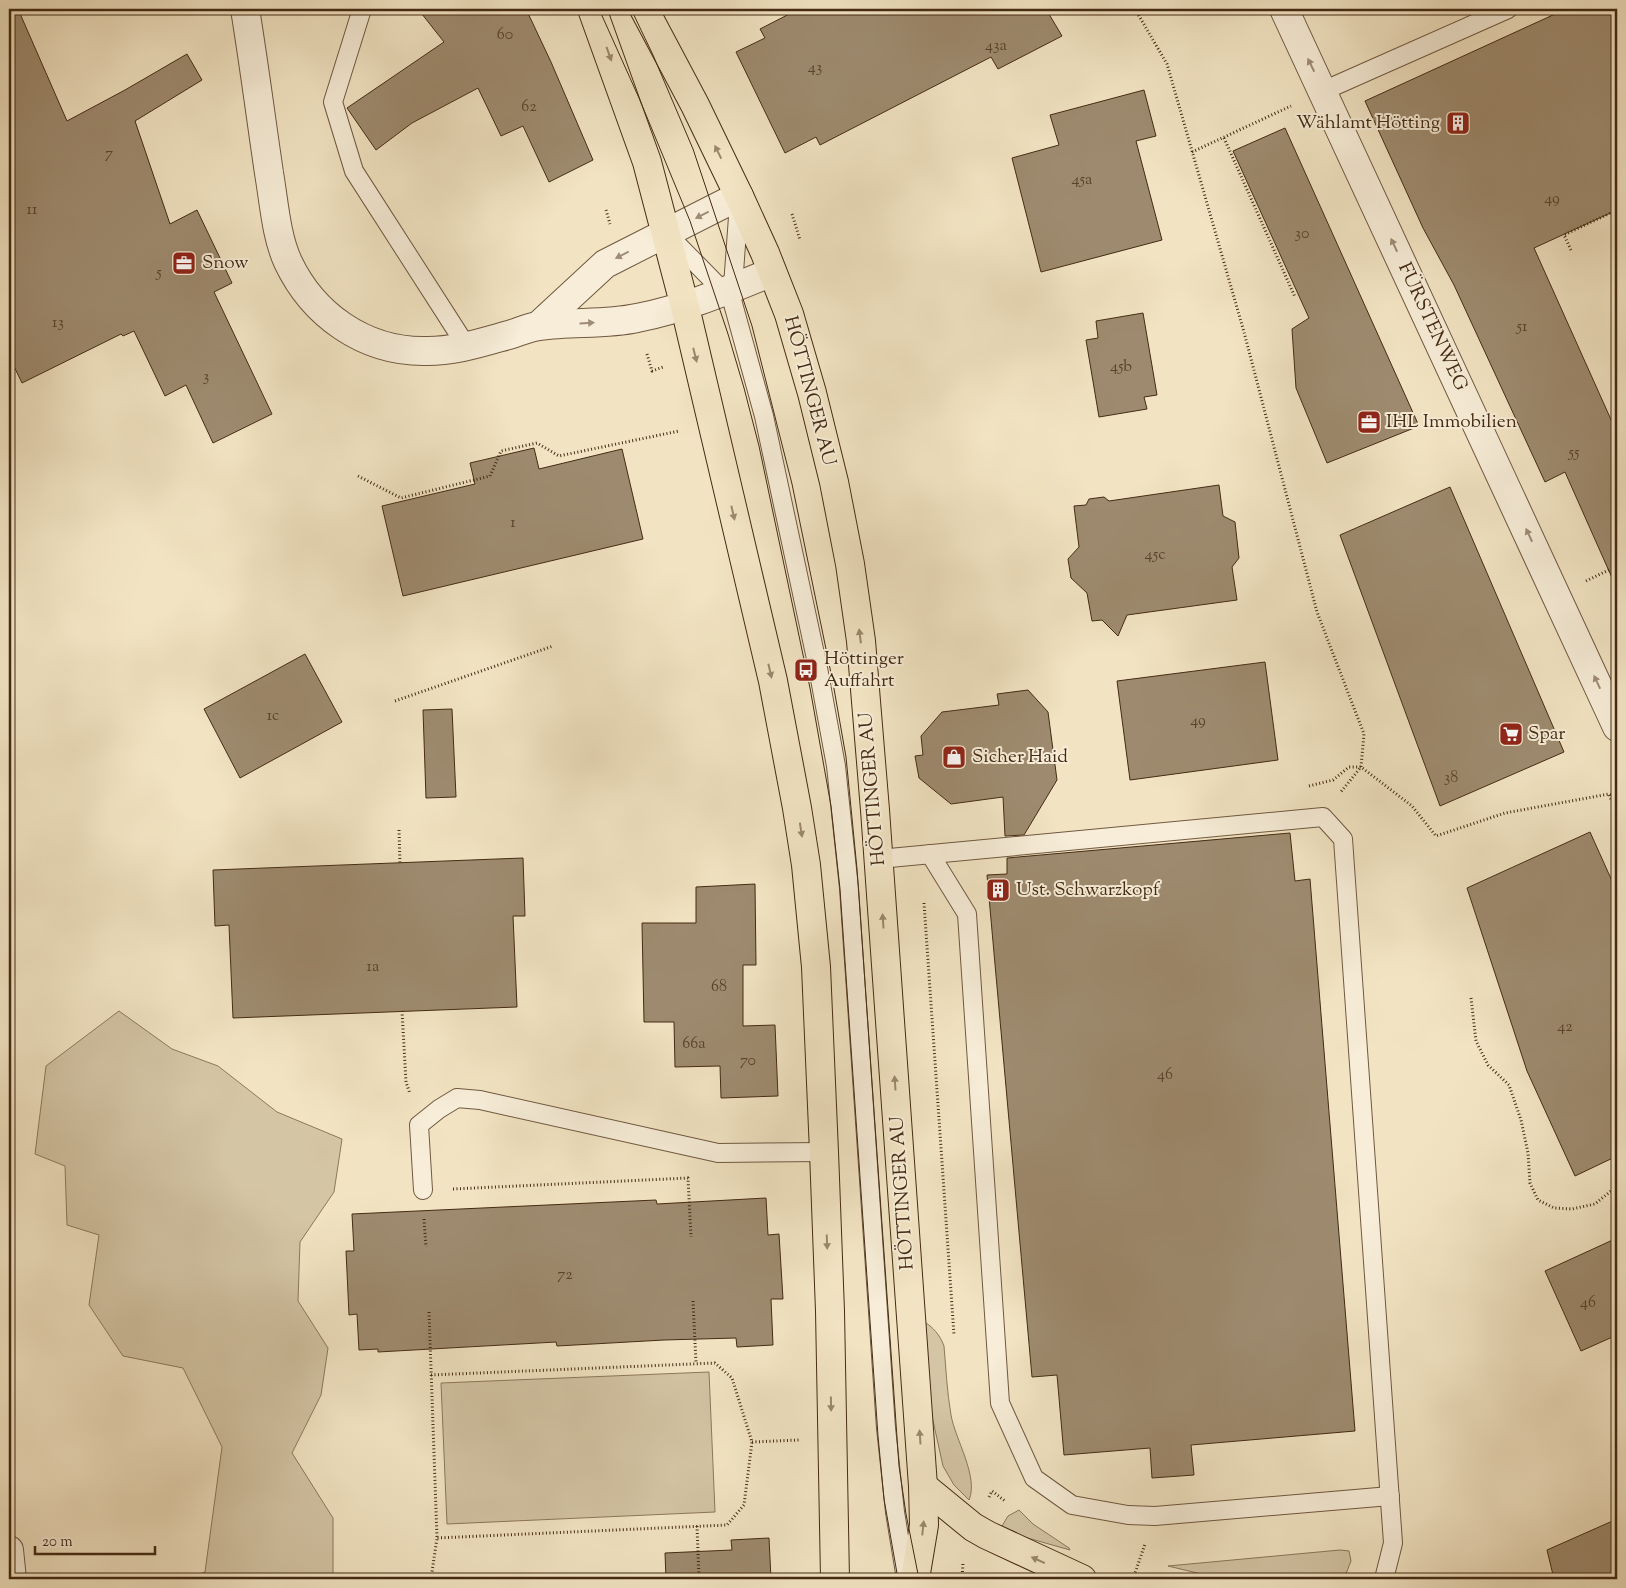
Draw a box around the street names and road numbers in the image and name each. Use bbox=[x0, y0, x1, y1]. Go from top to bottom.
street label: FÜRSTENWEG bbox=[1390, 258, 1474, 396]
street label: HÖTTINGER AU bbox=[776, 313, 842, 469]
street label: HÖTTINGER AU bbox=[853, 711, 893, 867]
street label: HÖTTINGER AU bbox=[884, 1115, 922, 1271]

